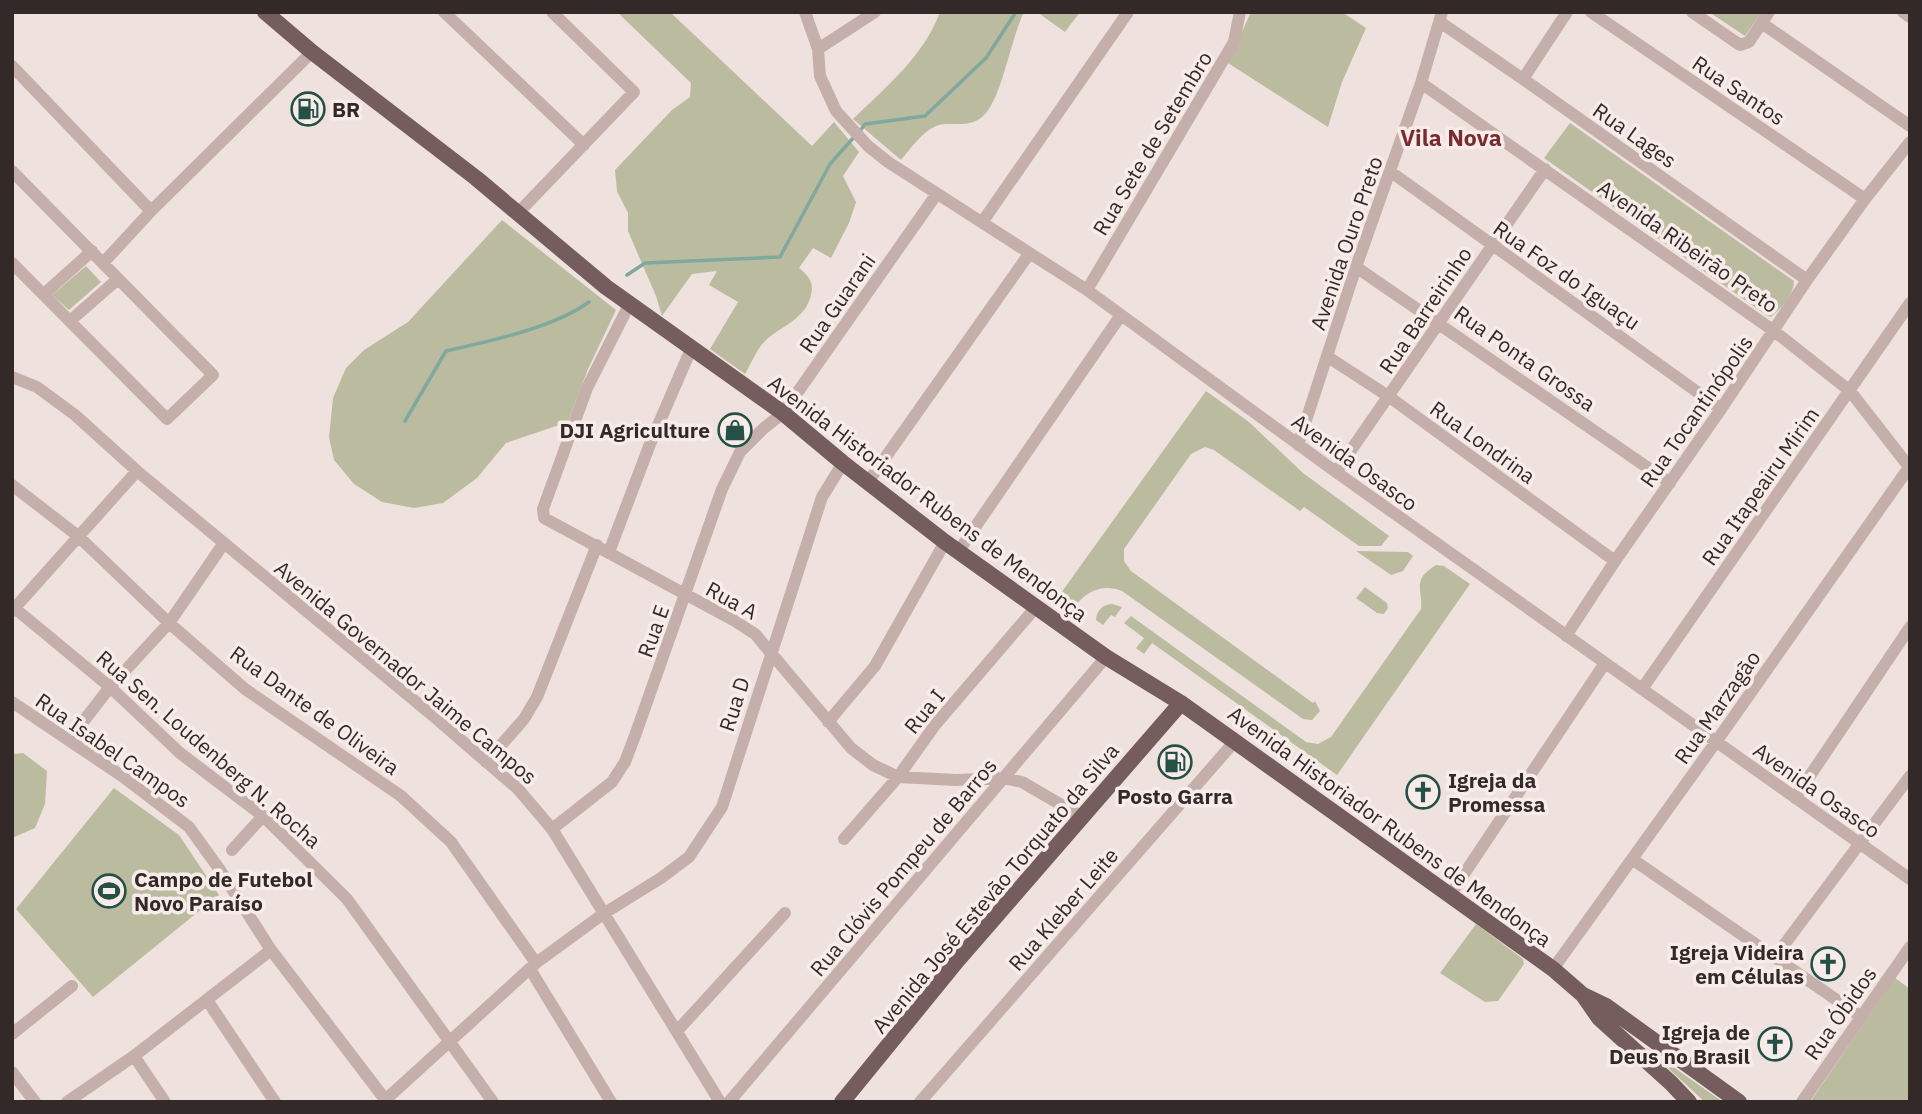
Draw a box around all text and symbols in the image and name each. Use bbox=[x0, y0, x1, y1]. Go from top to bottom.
street label: Rua Sete de Setembro bbox=[1086, 46, 1218, 240]
street label: Rua Santos bbox=[1687, 49, 1791, 131]
fuel station icon: BR bbox=[289, 90, 327, 128]
place label: BR bbox=[332, 95, 360, 123]
street label: Rua Lages bbox=[1588, 96, 1682, 174]
district label: Vila Nova bbox=[1400, 122, 1502, 152]
street label: Avenida Ouro Preto bbox=[1303, 152, 1389, 334]
street label: Avenida Ribeirão Preto bbox=[1592, 173, 1784, 319]
street label: Rua Foz do Iguaçu bbox=[1488, 214, 1646, 336]
street label: Rua Barreirinho bbox=[1372, 241, 1478, 379]
street label: Rua Guarani bbox=[792, 248, 882, 358]
street label: Rua Ponta Grossa bbox=[1449, 299, 1601, 417]
street label: Rua Tocantinópolis bbox=[1633, 330, 1759, 492]
street label: Avenida Historiador Rubens de Mendonça bbox=[763, 368, 1093, 628]
street label: Rua Londrina bbox=[1425, 394, 1541, 490]
street label: Rua Itapeairu Mirim bbox=[1695, 401, 1825, 571]
street label: Avenida Osasco bbox=[1286, 407, 1424, 517]
shop icon: DJI Agriculture bbox=[716, 411, 754, 449]
place label: DJI Agriculture bbox=[559, 416, 710, 444]
street label: Avenida Governador Jaime Campos bbox=[269, 554, 543, 790]
street label: Rua A bbox=[701, 574, 763, 626]
street label: Rua E bbox=[631, 601, 675, 661]
street label: Rua Dante de Oliveira bbox=[225, 639, 405, 781]
street label: Rua Sen. Loudenberg N. Rocha bbox=[91, 644, 327, 854]
street label: Rua Marzagão bbox=[1668, 645, 1766, 769]
street label: Rua D bbox=[712, 673, 756, 735]
street label: Rua I bbox=[897, 683, 951, 739]
street label: Rua Isabel Campos bbox=[30, 686, 196, 814]
street label: Avenida Historiador Rubens de Mendonça bbox=[1223, 699, 1557, 953]
street label: Avenida Osasco bbox=[1748, 736, 1886, 844]
street label: Avenida José Estevão Torquato da Silva bbox=[865, 737, 1125, 1039]
fuel station icon: Posto Garra bbox=[1156, 743, 1194, 781]
street label: Rua Clóvis Pompeu de Barros bbox=[803, 752, 1003, 982]
place label: Igreja da Promessa bbox=[1448, 766, 1545, 818]
church icon: Igreja da Promessa bbox=[1404, 773, 1442, 811]
place label: Posto Garra bbox=[1117, 782, 1233, 810]
street label: Rua Kleber Leite bbox=[1002, 842, 1124, 976]
place label: Campo de Futebol Novo Paraíso bbox=[134, 865, 313, 917]
sports icon: Campo de Futebol Novo Paraíso bbox=[90, 872, 128, 910]
place label: Igreja Videira em Células bbox=[1670, 938, 1804, 990]
church icon: Igreja Videira em Células bbox=[1809, 945, 1847, 983]
street label: Rua Óbidos bbox=[1798, 961, 1882, 1065]
place label: Igreja de Deus no Brasil bbox=[1609, 1018, 1750, 1070]
church icon: Igreja de Deus no Brasil bbox=[1756, 1025, 1794, 1063]

